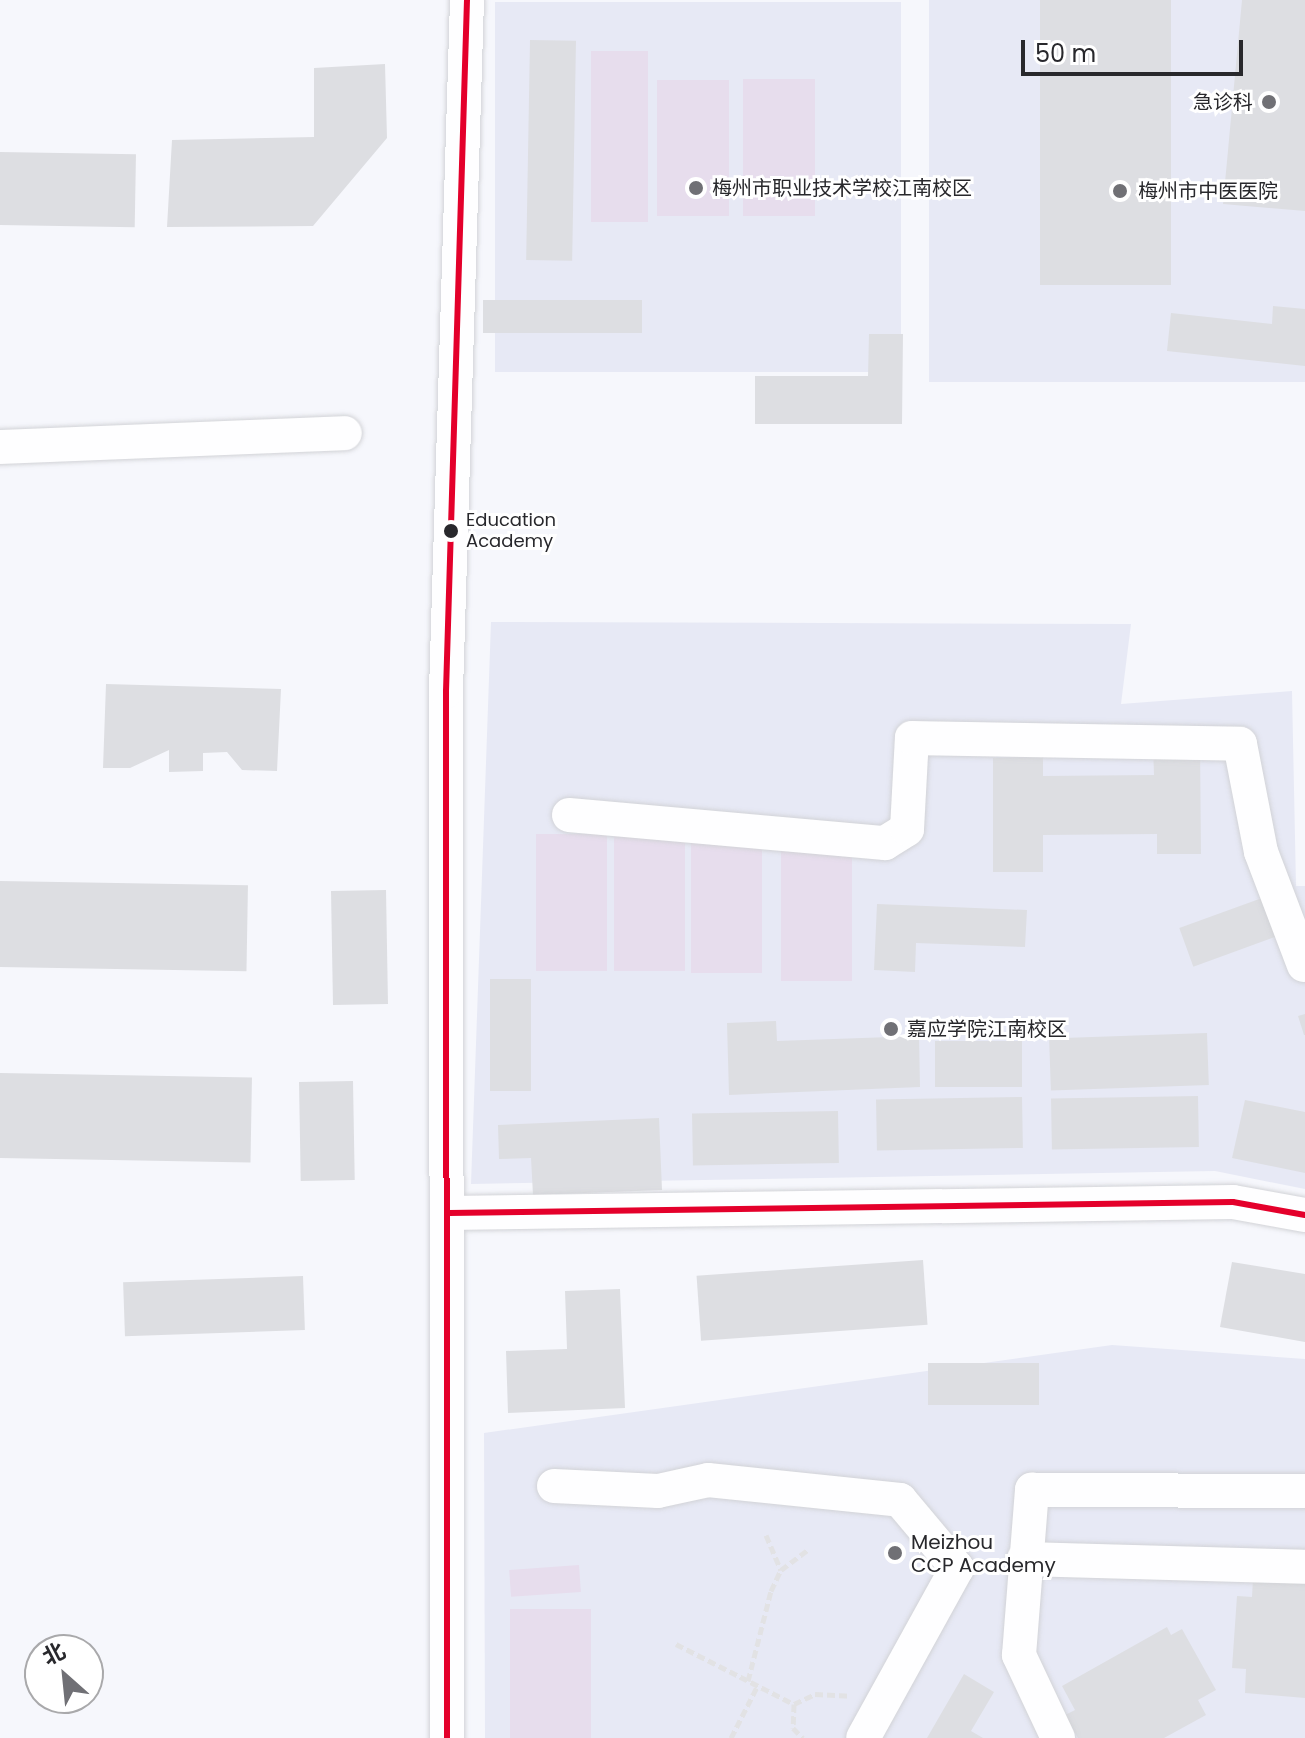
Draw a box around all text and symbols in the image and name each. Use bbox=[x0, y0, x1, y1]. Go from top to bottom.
scale bar bbox=[1025, 24, 1247, 74]
text: 50 m bbox=[1035, 37, 1096, 70]
place label: 急诊科 bbox=[1193, 90, 1253, 114]
marker: 急诊科 bbox=[1260, 93, 1278, 111]
place label: 梅州市职业技术学校江南校区 bbox=[712, 176, 972, 200]
marker: 梅州市职业技术学校江南校区 bbox=[687, 179, 705, 197]
place label: 梅州市中医医院 bbox=[1138, 179, 1278, 203]
marker: 梅州市中医医院 bbox=[1109, 180, 1131, 202]
place label: Education Academy bbox=[466, 510, 556, 552]
marker: Education Academy bbox=[443, 523, 459, 539]
place label: 嘉应学院江南校区 bbox=[907, 1017, 1067, 1041]
marker: 嘉应学院江南校区 bbox=[882, 1020, 900, 1038]
place label: Meizhou CCP Academy bbox=[911, 1530, 1056, 1577]
marker: Meizhou CCP Academy bbox=[886, 1544, 904, 1562]
north arrow bbox=[24, 1634, 104, 1714]
text: 北 bbox=[37, 1635, 71, 1673]

